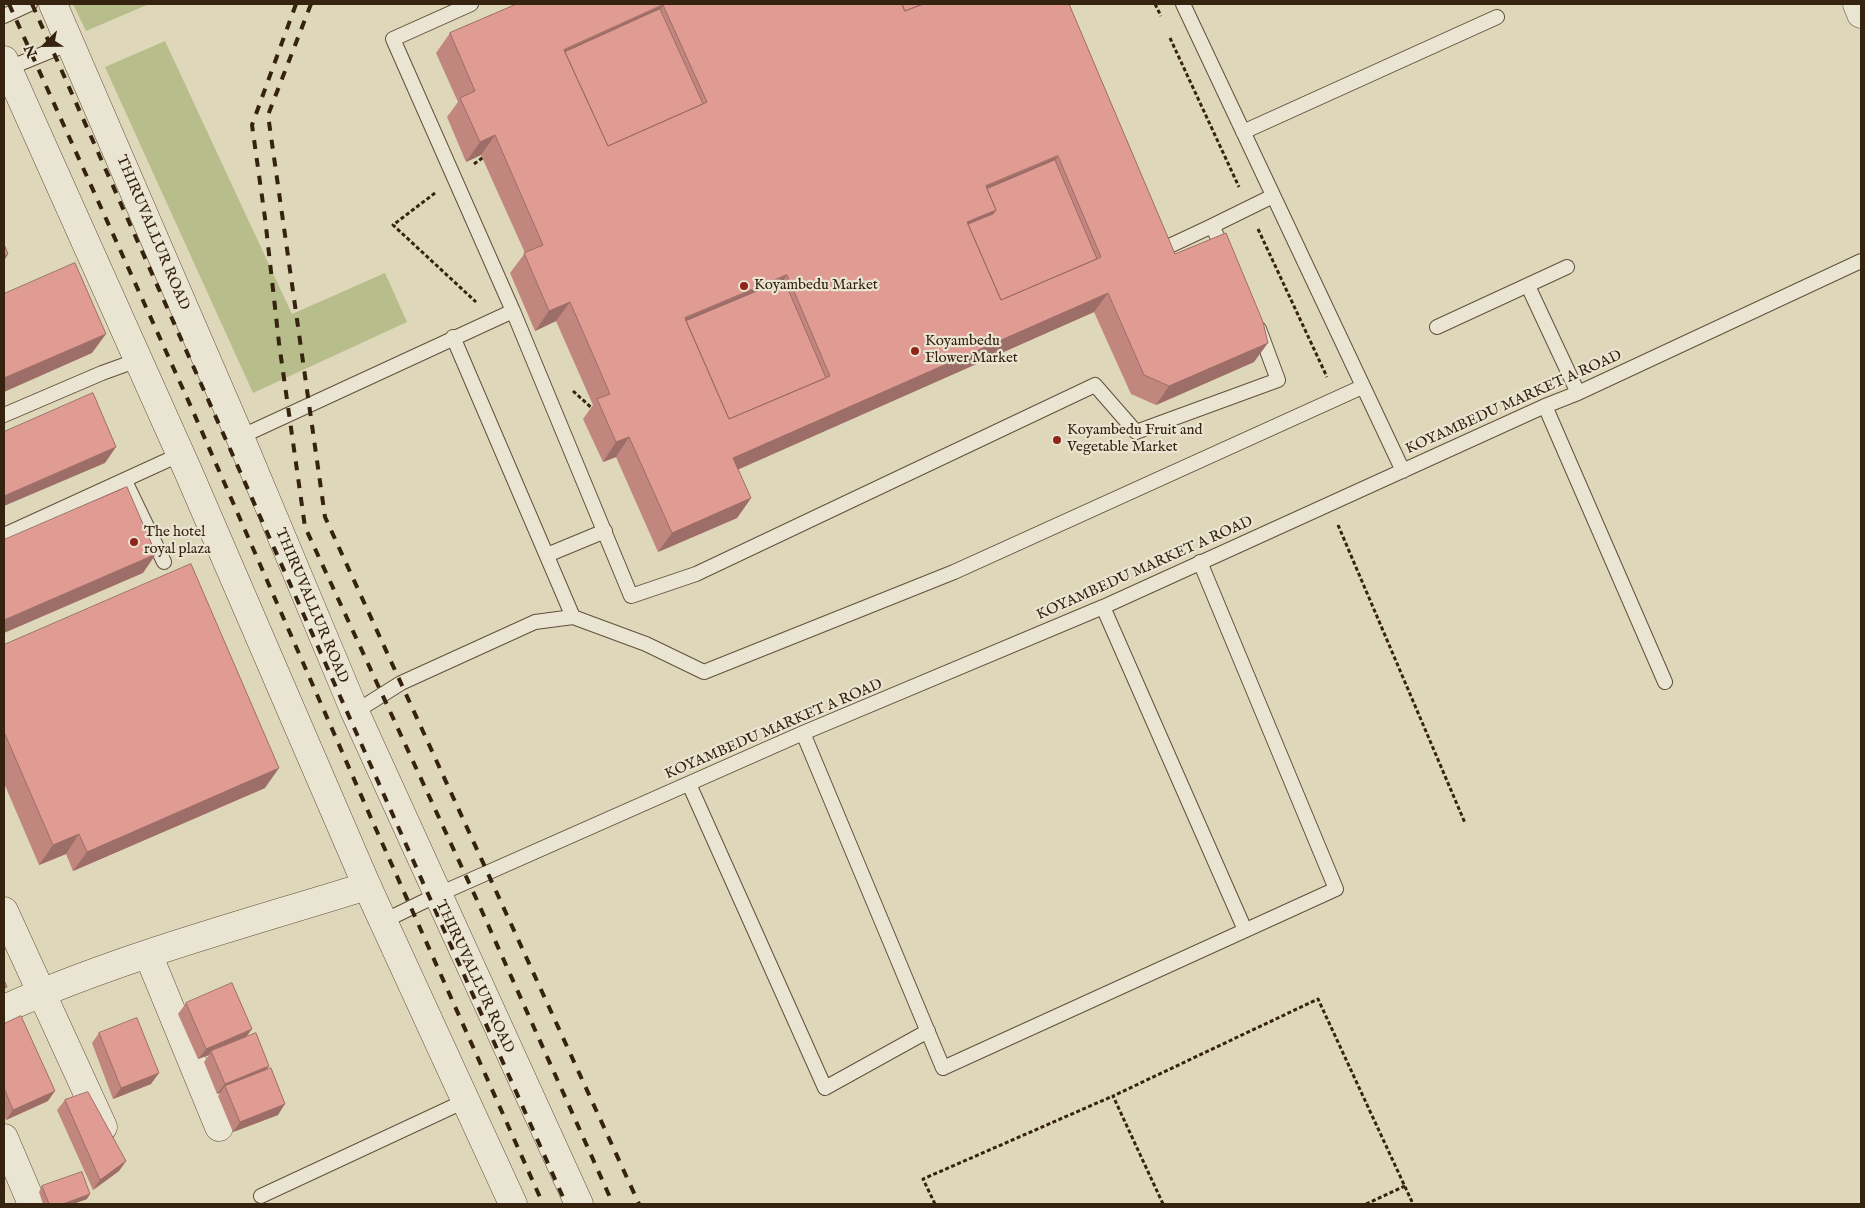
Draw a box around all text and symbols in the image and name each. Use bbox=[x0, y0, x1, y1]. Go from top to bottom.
north arrow bbox=[20, 20, 70, 70]
text: N bbox=[21, 42, 42, 60]
street label: THIRUVALLUR ROAD bbox=[111, 153, 193, 313]
place label: Koyambedu Market bbox=[754, 277, 878, 295]
marker: Koyambedu Market bbox=[738, 280, 750, 292]
place label: Koyambedu Flower Market bbox=[925, 333, 1018, 368]
marker: Koyambedu Flower Market bbox=[909, 345, 921, 357]
street label: KOYAMBEDU MARKET A ROAD bbox=[1403, 347, 1625, 459]
place label: Koyambedu Fruit and Vegetable Market bbox=[1067, 422, 1202, 457]
marker: Koyambedu Fruit and Vegetable Market bbox=[1051, 434, 1063, 446]
street label: KOYAMBEDU MARKET A ROAD bbox=[1034, 513, 1256, 625]
place label: The hotel royal plaza bbox=[144, 524, 211, 559]
street label: THIRUVALLUR ROAD bbox=[270, 526, 352, 686]
marker: The hotel royal plaza bbox=[128, 536, 140, 548]
street label: KOYAMBEDU MARKET A ROAD bbox=[662, 676, 886, 784]
street label: THIRUVALLUR ROAD bbox=[431, 898, 517, 1056]

